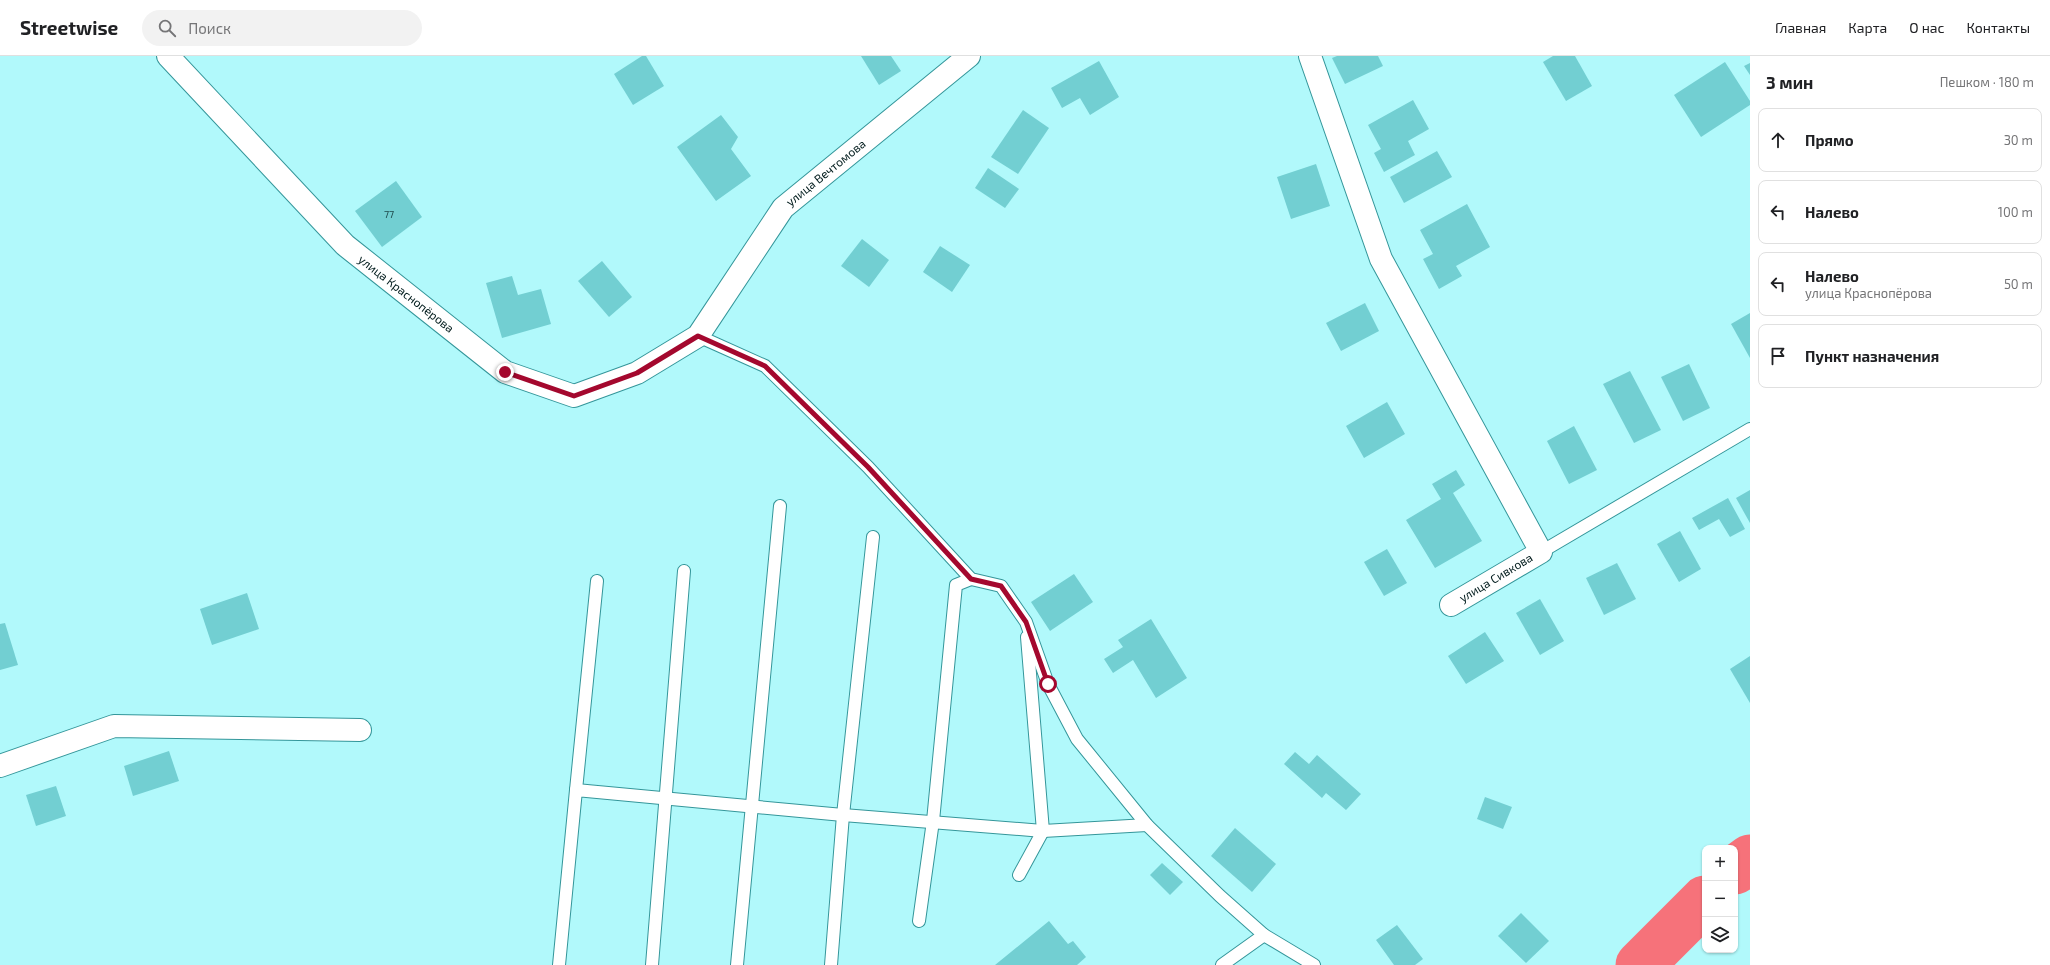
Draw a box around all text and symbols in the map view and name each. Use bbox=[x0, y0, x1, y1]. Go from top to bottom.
search box bbox=[142, 10, 422, 46]
text: Streetwise bbox=[20, 16, 118, 39]
icon: search bbox=[156, 17, 178, 39]
text: Поиск bbox=[188, 19, 231, 37]
text: Главная bbox=[1775, 19, 1826, 36]
text: Карта bbox=[1848, 19, 1887, 36]
text: О нас bbox=[1909, 19, 1945, 36]
text: Контакты bbox=[1967, 19, 2030, 36]
text: 3 мин bbox=[1766, 72, 1813, 92]
text: Пешком · 180 m bbox=[1940, 74, 2034, 90]
icon: ahead bbox=[1767, 129, 1789, 151]
text: Прямо bbox=[1805, 131, 1854, 149]
text: 30 m bbox=[2004, 132, 2033, 148]
street label: улица Вечтомова bbox=[783, 136, 869, 209]
icon: left bbox=[1767, 201, 1789, 223]
text: Налево bbox=[1805, 203, 1859, 221]
text: 100 m bbox=[1998, 204, 2033, 220]
house number: 77 bbox=[384, 208, 394, 220]
street label: улица Краснопёрова bbox=[355, 252, 457, 336]
text: Налево bbox=[1805, 267, 1859, 285]
icon: left bbox=[1767, 273, 1789, 295]
text: 50 m bbox=[2004, 276, 2033, 292]
text: улица Краснопёрова bbox=[1805, 285, 1932, 301]
icon: arrive bbox=[1767, 345, 1789, 367]
text: Пункт назначения bbox=[1805, 347, 1939, 365]
route end bbox=[496, 363, 514, 381]
street label: улица Сивкова bbox=[1456, 550, 1535, 605]
route start bbox=[1039, 675, 1057, 693]
map controls bbox=[1702, 845, 1738, 953]
button: + bbox=[1702, 845, 1738, 881]
button: − bbox=[1702, 881, 1738, 917]
button: layers bbox=[1702, 917, 1738, 953]

